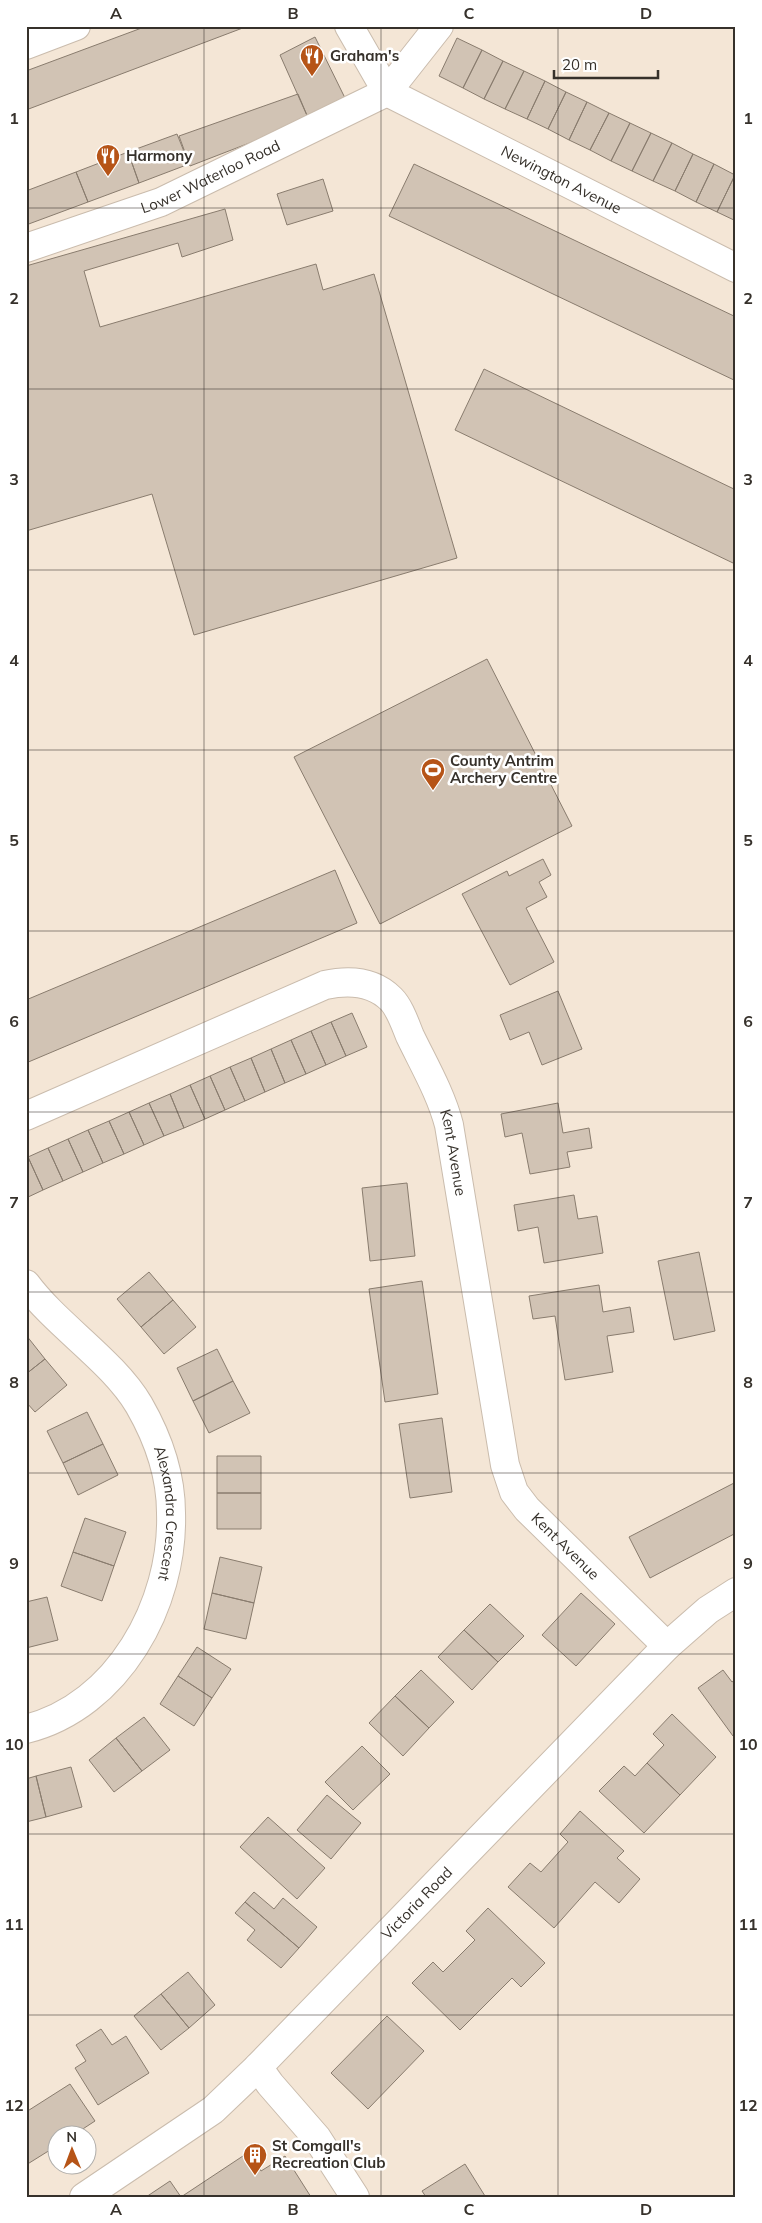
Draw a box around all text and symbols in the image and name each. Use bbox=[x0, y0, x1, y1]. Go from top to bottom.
text: A bbox=[110, 3, 122, 23]
text: B bbox=[287, 3, 299, 23]
text: C bbox=[464, 3, 475, 23]
text: D bbox=[640, 3, 652, 23]
restaurant icon: Graham's bbox=[299, 43, 325, 77]
place label: Graham's bbox=[330, 46, 399, 65]
scale bar bbox=[554, 48, 658, 80]
text: 20 m bbox=[562, 55, 597, 74]
text: 1 bbox=[9, 108, 19, 128]
text: 1 bbox=[743, 108, 753, 128]
street label: Lower Waterloo Road bbox=[138, 135, 283, 217]
street label: Newington Avenue bbox=[498, 141, 625, 218]
restaurant icon: Harmony bbox=[95, 143, 121, 177]
place label: Harmony bbox=[126, 146, 193, 165]
text: 2 bbox=[9, 288, 19, 308]
text: 2 bbox=[743, 288, 753, 308]
text: 3 bbox=[9, 469, 19, 489]
text: 3 bbox=[743, 469, 753, 489]
text: 4 bbox=[9, 650, 19, 670]
text: 4 bbox=[743, 650, 753, 670]
place label: County Antrim Archery Centre bbox=[450, 751, 557, 787]
sports icon: County Antrim Archery Centre bbox=[420, 757, 446, 791]
text: 5 bbox=[9, 830, 19, 850]
text: 5 bbox=[743, 830, 753, 850]
text: 6 bbox=[9, 1011, 19, 1031]
text: 6 bbox=[743, 1011, 753, 1031]
street label: Kent Avenue bbox=[436, 1107, 471, 1197]
text: 7 bbox=[9, 1192, 19, 1212]
text: 7 bbox=[743, 1192, 753, 1212]
text: 8 bbox=[9, 1372, 19, 1392]
text: 8 bbox=[743, 1372, 753, 1392]
street label: Alexandra Crescent bbox=[150, 1443, 181, 1583]
street label: Kent Avenue bbox=[528, 1509, 604, 1584]
text: 9 bbox=[9, 1553, 19, 1573]
text: 9 bbox=[743, 1553, 753, 1573]
text: 10 bbox=[4, 1734, 24, 1754]
text: 10 bbox=[738, 1734, 758, 1754]
street label: Victoria Road bbox=[377, 1863, 456, 1943]
text: 11 bbox=[4, 1914, 24, 1934]
text: 11 bbox=[738, 1914, 758, 1934]
text: 12 bbox=[4, 2095, 24, 2115]
text: 12 bbox=[738, 2095, 758, 2115]
north arrow bbox=[48, 2126, 98, 2176]
text: N bbox=[66, 2128, 77, 2146]
place label: St Comgall's Recreation Club bbox=[272, 2136, 385, 2172]
building icon: St Comgall's Recreation Club bbox=[242, 2142, 268, 2176]
text: A bbox=[110, 2199, 122, 2219]
text: B bbox=[287, 2199, 299, 2219]
text: C bbox=[464, 2199, 475, 2219]
text: D bbox=[640, 2199, 652, 2219]

